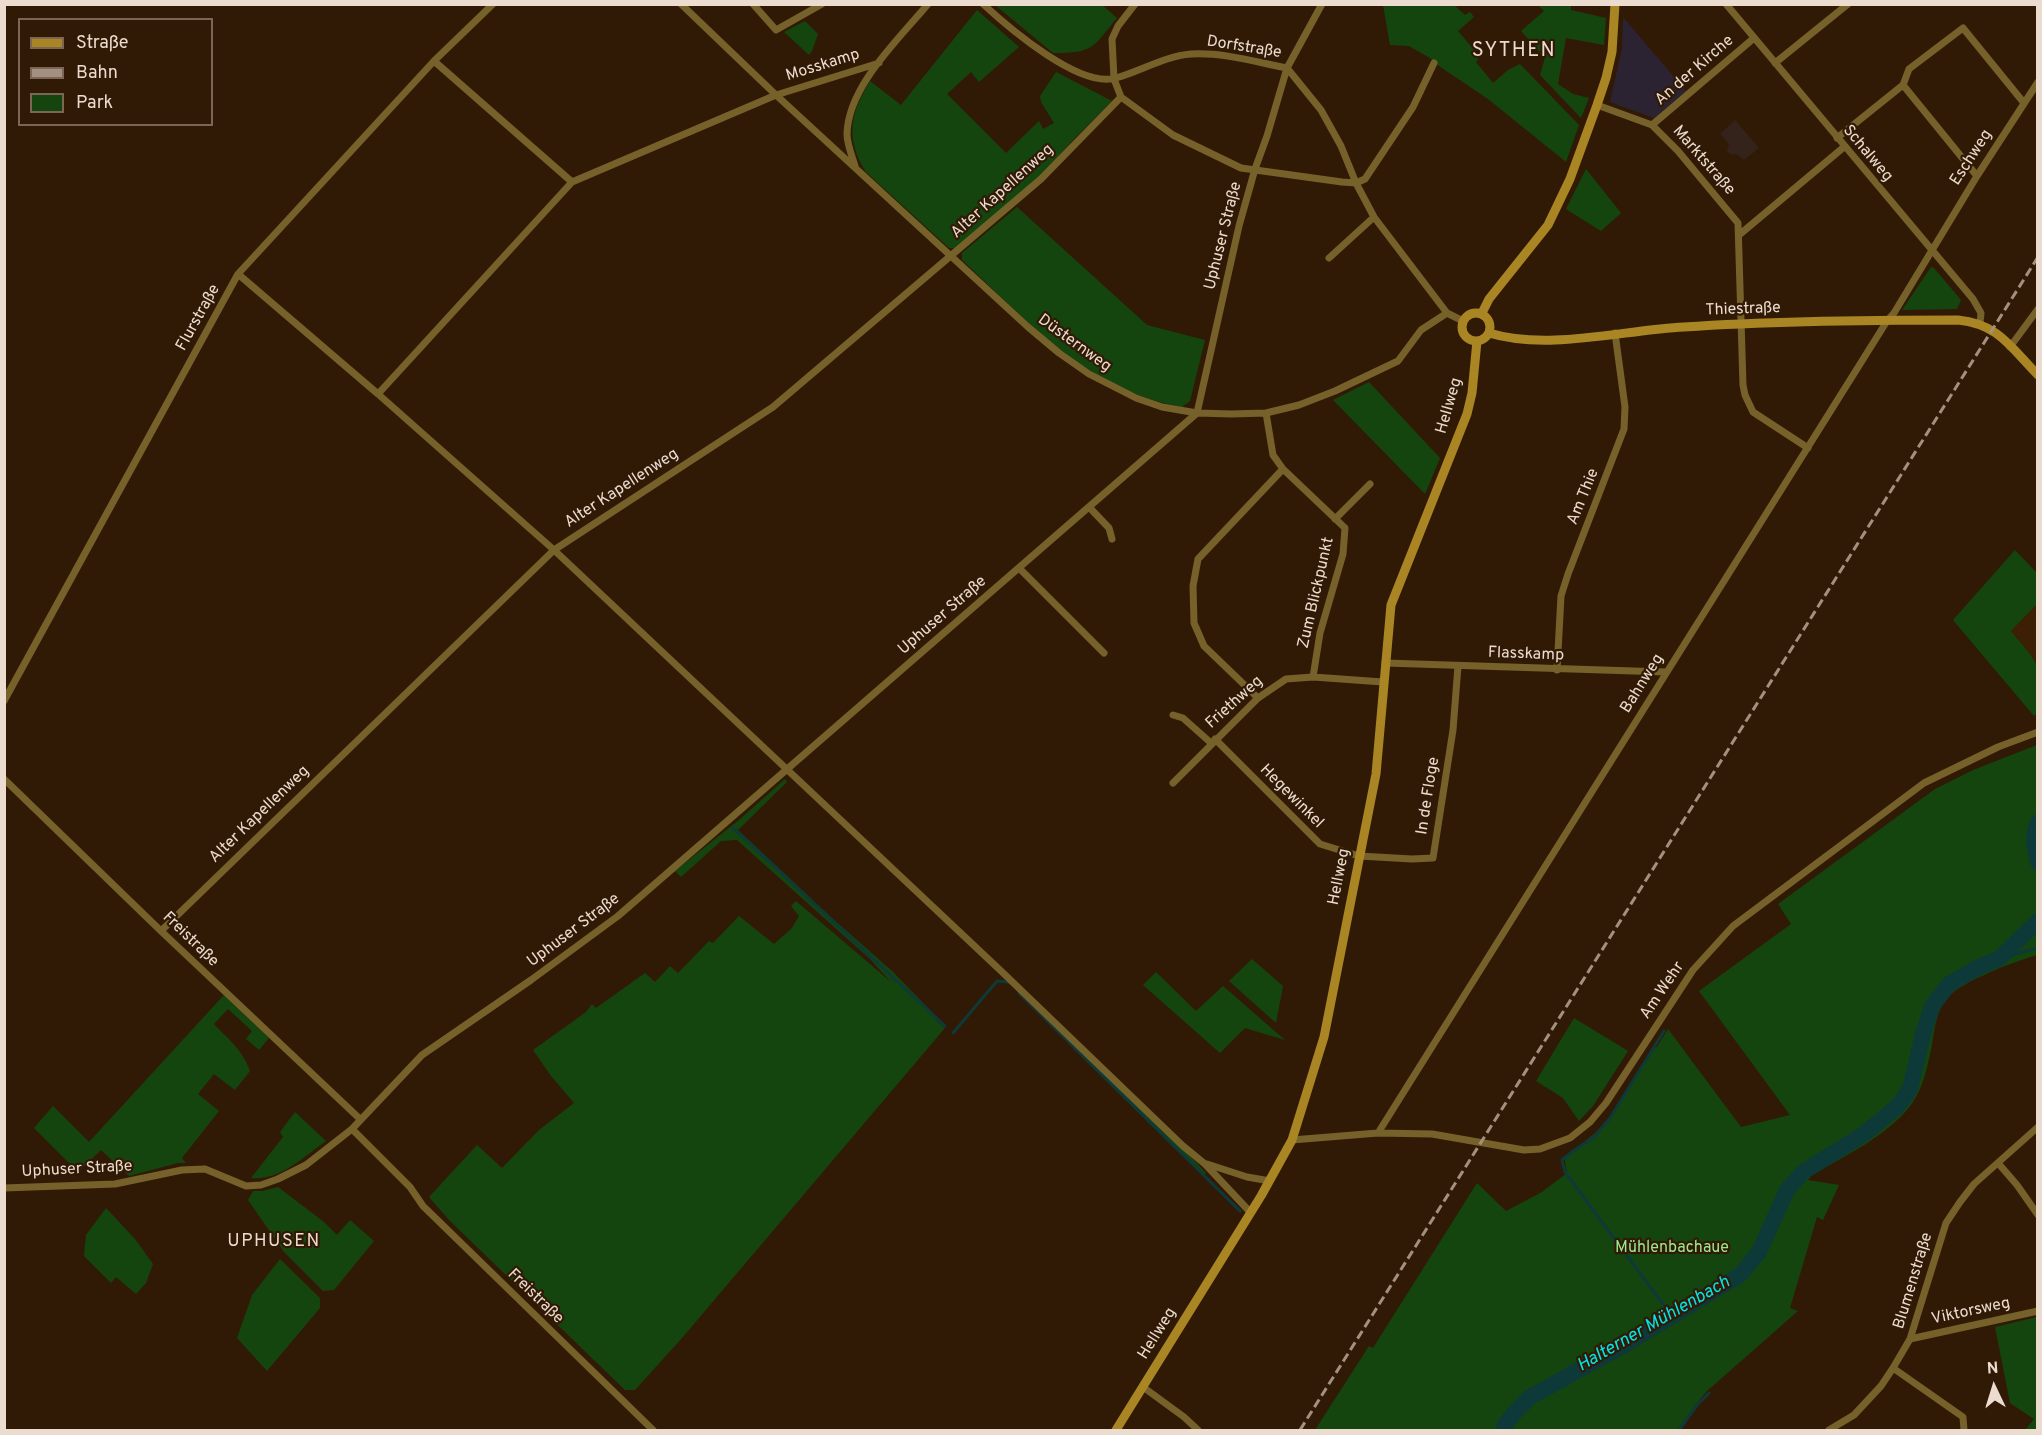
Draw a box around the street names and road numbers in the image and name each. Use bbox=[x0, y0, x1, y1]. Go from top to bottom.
street label: An der Kirche bbox=[1652, 32, 1738, 110]
street label: Dorfstraße bbox=[1205, 33, 1283, 63]
street label: Mosskamp bbox=[784, 46, 862, 86]
street label: Marktstraße bbox=[1668, 122, 1738, 200]
street label: Schalweg bbox=[1838, 122, 1896, 186]
street label: Eschweg bbox=[1947, 126, 1997, 190]
street label: Alter Kapellenweg bbox=[948, 141, 1058, 243]
street label: Uphuser Straße bbox=[1201, 180, 1247, 292]
street label: Flurstraße bbox=[173, 281, 225, 355]
street label: Thiestraße bbox=[1705, 299, 1781, 321]
street label: Düsternweg bbox=[1034, 311, 1114, 377]
street label: Hellweg bbox=[1433, 376, 1467, 436]
street label: Alter Kapellenweg bbox=[562, 445, 682, 533]
street label: Am Thie bbox=[1564, 466, 1604, 528]
street label: Zum Blickpunkt bbox=[1295, 535, 1339, 651]
street label: Uphuser Straße bbox=[895, 572, 991, 660]
street label: Flasskamp bbox=[1488, 644, 1564, 666]
street label: Bahnweg bbox=[1617, 651, 1669, 717]
street label: Friethweg bbox=[1202, 672, 1268, 734]
street label: In de Floge bbox=[1413, 756, 1445, 836]
street label: Hegewinkel bbox=[1255, 761, 1327, 833]
street label: Alter Kapellenweg bbox=[206, 762, 314, 868]
street label: Hellweg bbox=[1325, 847, 1355, 907]
street label: Uphuser Straße bbox=[524, 890, 624, 972]
street label: Freistraße bbox=[158, 909, 222, 971]
street label: Am Wehr bbox=[1637, 959, 1689, 1023]
street label: Uphuser Straße bbox=[21, 1158, 133, 1182]
street label: Blumenstraße bbox=[1890, 1230, 1938, 1332]
street label: Freistraße bbox=[503, 1266, 567, 1328]
street label: Viktorsweg bbox=[1930, 1294, 2012, 1330]
street label: Hellweg bbox=[1135, 1305, 1181, 1363]

